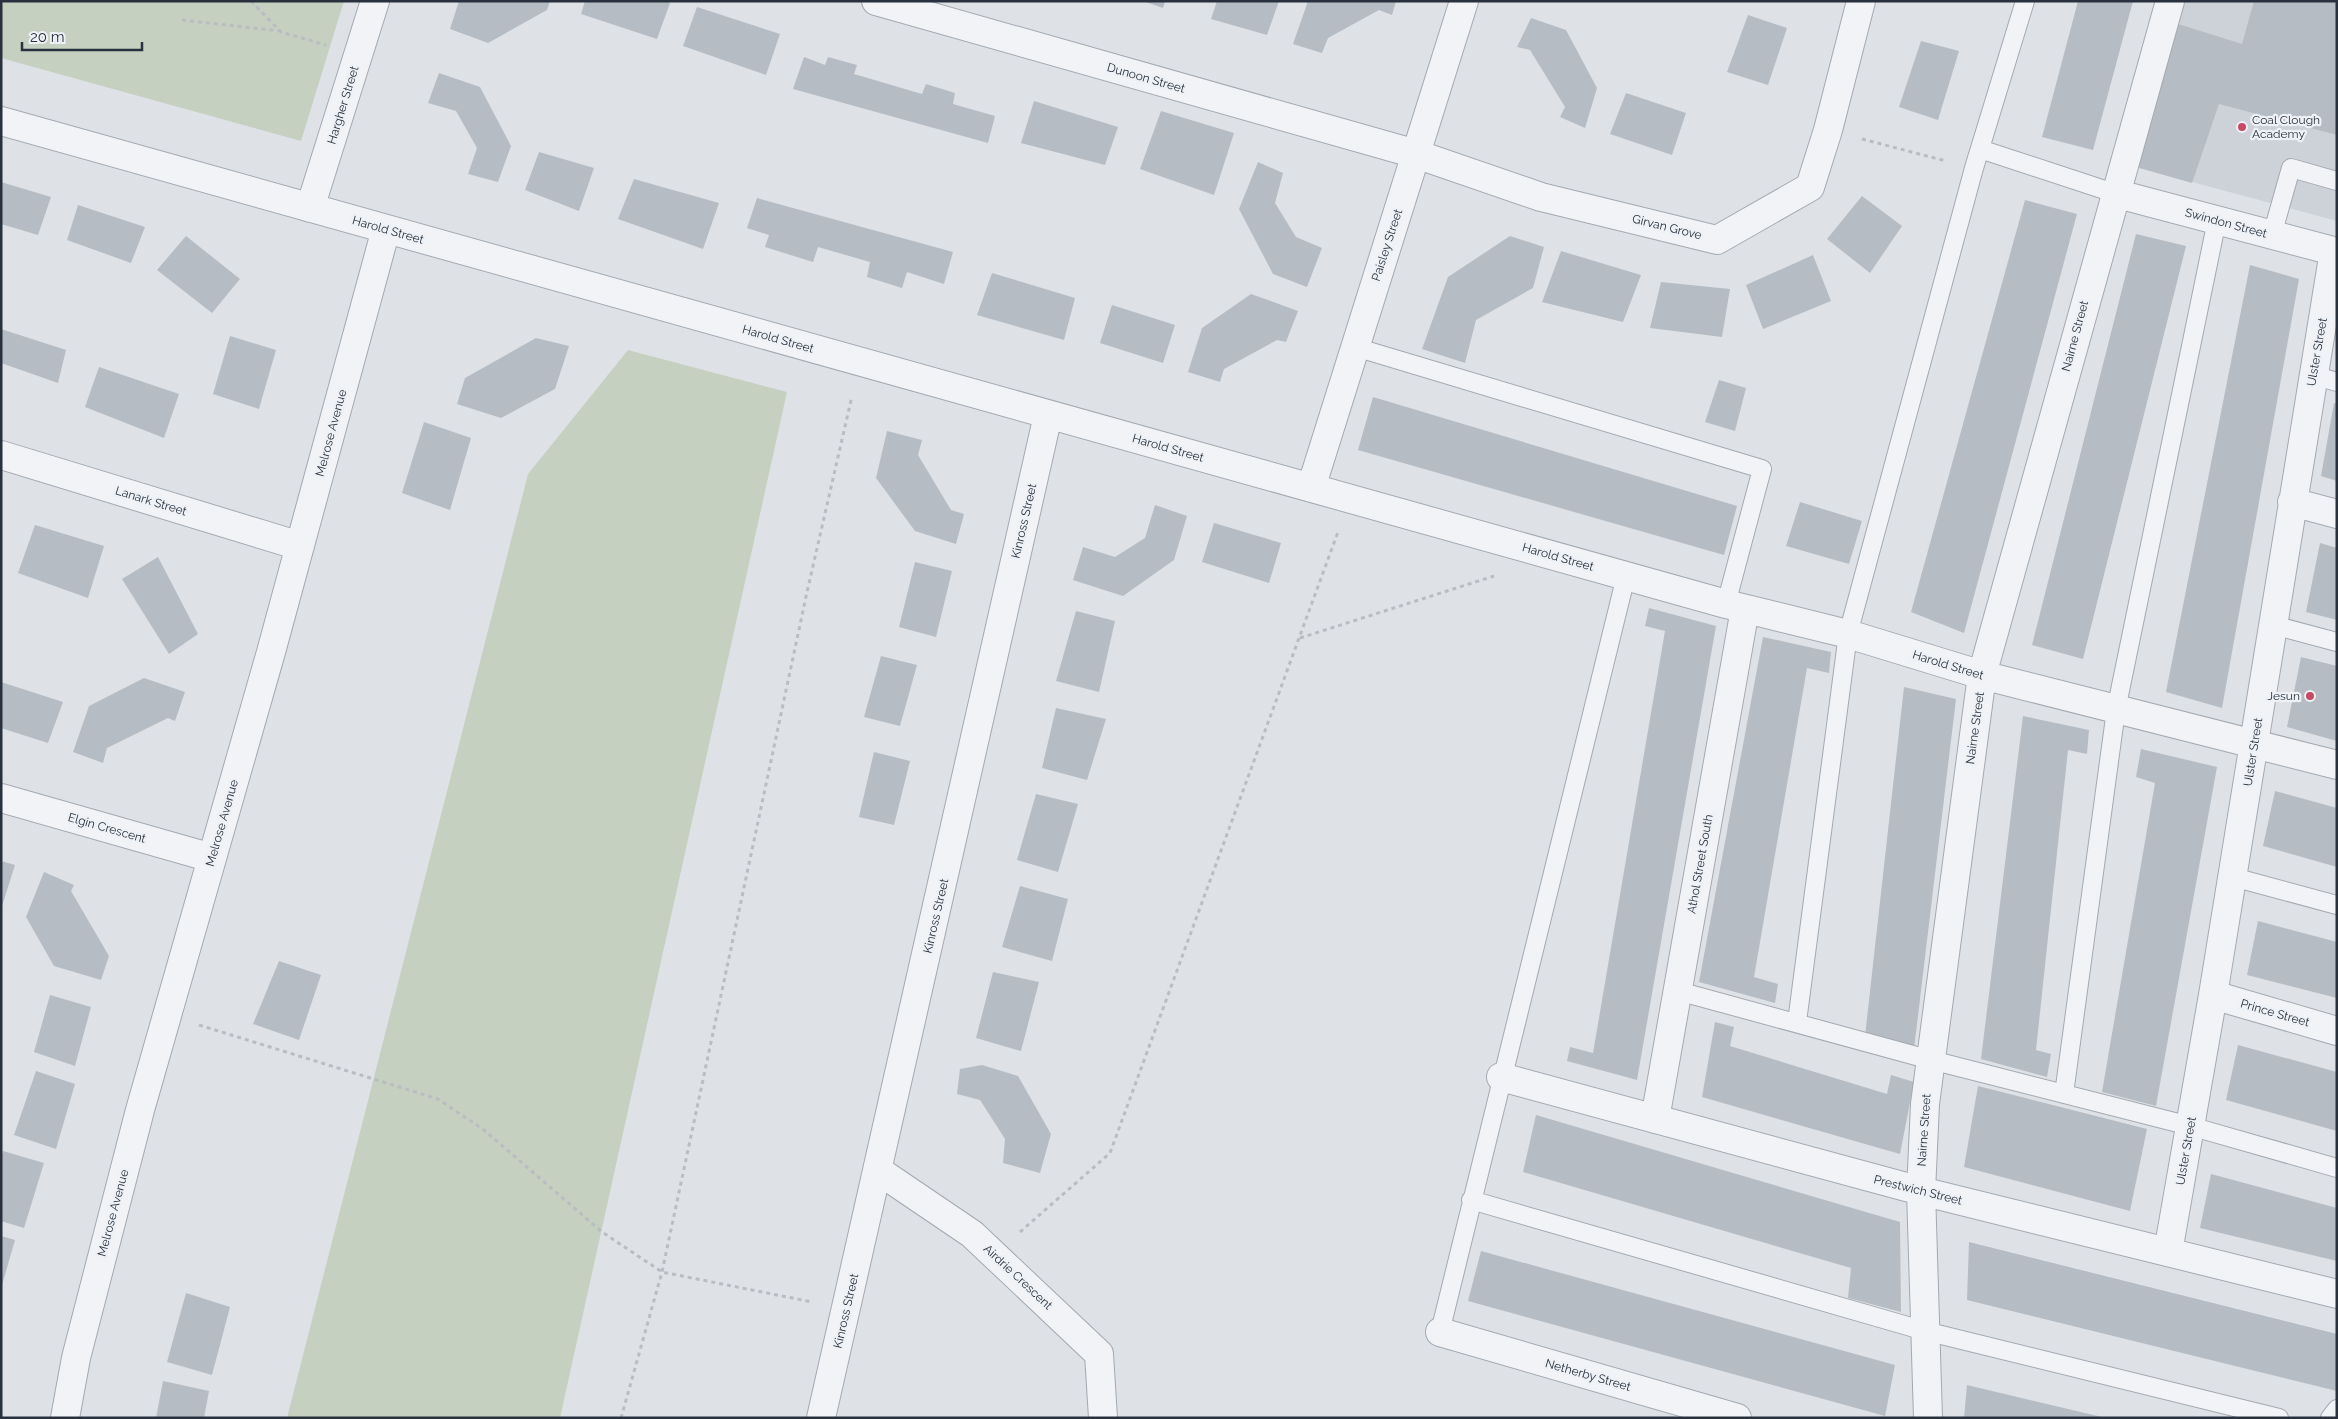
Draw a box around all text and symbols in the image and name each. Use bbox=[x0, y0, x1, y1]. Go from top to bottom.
scale bar bbox=[22, 20, 142, 52]
text: 20 m bbox=[30, 28, 65, 46]
street label: Dunoon Street bbox=[1105, 60, 1187, 96]
street label: Hargher Street bbox=[324, 64, 362, 146]
place label: Coal Clough Academy bbox=[2252, 113, 2320, 141]
marker: Coal Clough Academy bbox=[2236, 121, 2248, 133]
street label: Swindon Street bbox=[2183, 205, 2269, 241]
street label: Paisley Street bbox=[1369, 207, 1405, 283]
street label: Girvan Grove bbox=[1631, 212, 1703, 242]
street label: Harold Street bbox=[351, 213, 425, 247]
street label: Nairne Street bbox=[2059, 299, 2091, 373]
street label: Ulster Street bbox=[2304, 317, 2330, 387]
street label: Harold Street bbox=[741, 322, 815, 356]
street label: Melrose Avenue bbox=[313, 388, 349, 478]
street label: Harold Street bbox=[1131, 431, 1205, 465]
street label: Kinross Street bbox=[1009, 482, 1039, 560]
street label: Lanark Street bbox=[114, 483, 188, 519]
street label: Harold Street bbox=[1521, 540, 1595, 574]
street label: Harold Street bbox=[1911, 648, 1985, 682]
place label: Jesun bbox=[2267, 689, 2300, 703]
marker: Jesun bbox=[2304, 690, 2316, 702]
street label: Nairne Street bbox=[1963, 691, 1987, 765]
street label: Ulster Street bbox=[2241, 717, 2265, 787]
street label: Melrose Avenue bbox=[203, 778, 241, 868]
street label: Elgin Crescent bbox=[66, 810, 148, 846]
street label: Athol Street South bbox=[1684, 813, 1716, 915]
street label: Kinross Street bbox=[921, 877, 951, 955]
street label: Prince Street bbox=[2239, 996, 2311, 1030]
street label: Nairne Street bbox=[1914, 1093, 1934, 1167]
street label: Ulster Street bbox=[2173, 1116, 2199, 1186]
street label: Melrose Avenue bbox=[95, 1168, 131, 1258]
street label: Prestwich Street bbox=[1872, 1172, 1964, 1208]
street label: Airdrie Crescent bbox=[981, 1242, 1055, 1312]
street label: Kinross Street bbox=[831, 1272, 861, 1350]
street label: Netherby Street bbox=[1544, 1356, 1632, 1394]

